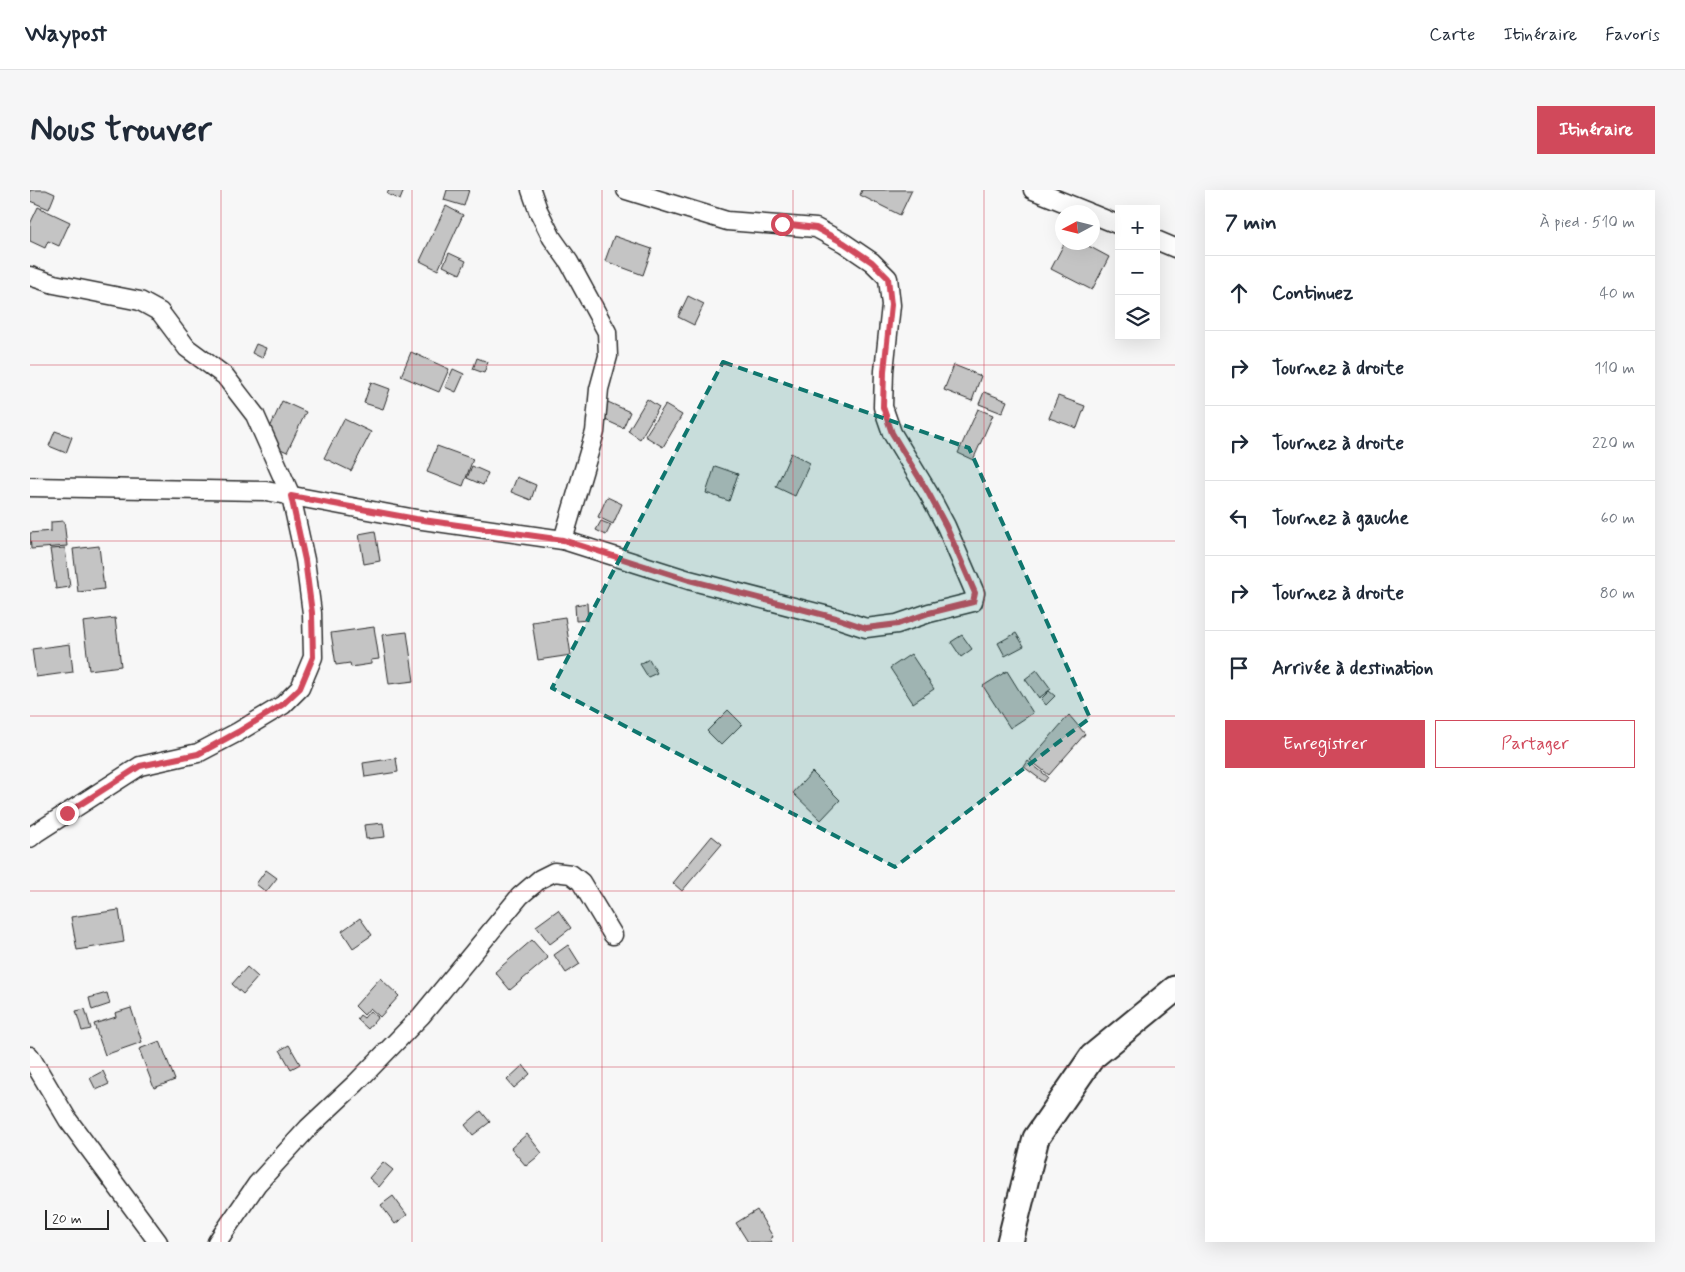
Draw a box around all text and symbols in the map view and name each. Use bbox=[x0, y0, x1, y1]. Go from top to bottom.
text: Waypost bbox=[25, 19, 107, 50]
text: Carte bbox=[1429, 23, 1475, 47]
text: Itinéraire bbox=[1503, 23, 1577, 47]
text: Favoris bbox=[1605, 23, 1660, 47]
button: Itinéraire bbox=[1537, 106, 1655, 154]
text: Nous trouver bbox=[30, 107, 212, 153]
north arrow bbox=[1055, 205, 1100, 250]
map controls bbox=[1115, 205, 1160, 340]
button: + bbox=[1115, 205, 1160, 250]
text: 7 min bbox=[1225, 209, 1277, 237]
text: À pied · 510 m bbox=[1539, 212, 1635, 233]
route start bbox=[771, 213, 794, 236]
button: − bbox=[1115, 250, 1160, 295]
icon: ahead bbox=[1225, 279, 1253, 307]
text: Continuez bbox=[1272, 281, 1353, 306]
text: 40 m bbox=[1599, 283, 1635, 304]
button: layers bbox=[1115, 295, 1160, 340]
icon: right bbox=[1225, 354, 1253, 382]
text: Tournez à droite bbox=[1272, 356, 1404, 381]
text: 110 m bbox=[1594, 358, 1635, 379]
icon: right bbox=[1225, 429, 1253, 457]
text: Tournez à droite bbox=[1272, 431, 1404, 456]
text: 220 m bbox=[1592, 433, 1635, 454]
icon: left bbox=[1225, 504, 1253, 532]
text: Tournez à gauche bbox=[1272, 506, 1409, 531]
text: 60 m bbox=[1601, 508, 1635, 529]
icon: right bbox=[1225, 579, 1253, 607]
text: Tournez à droite bbox=[1272, 581, 1404, 606]
text: 80 m bbox=[1600, 583, 1635, 604]
icon: arrive bbox=[1225, 654, 1253, 682]
text: Arrivée à destination bbox=[1272, 656, 1433, 681]
button: Enregistrer bbox=[1225, 720, 1425, 768]
button: Partager bbox=[1435, 720, 1635, 768]
route end bbox=[56, 802, 79, 825]
scale bar bbox=[45, 1207, 109, 1230]
text: 20 m bbox=[52, 1210, 82, 1228]

